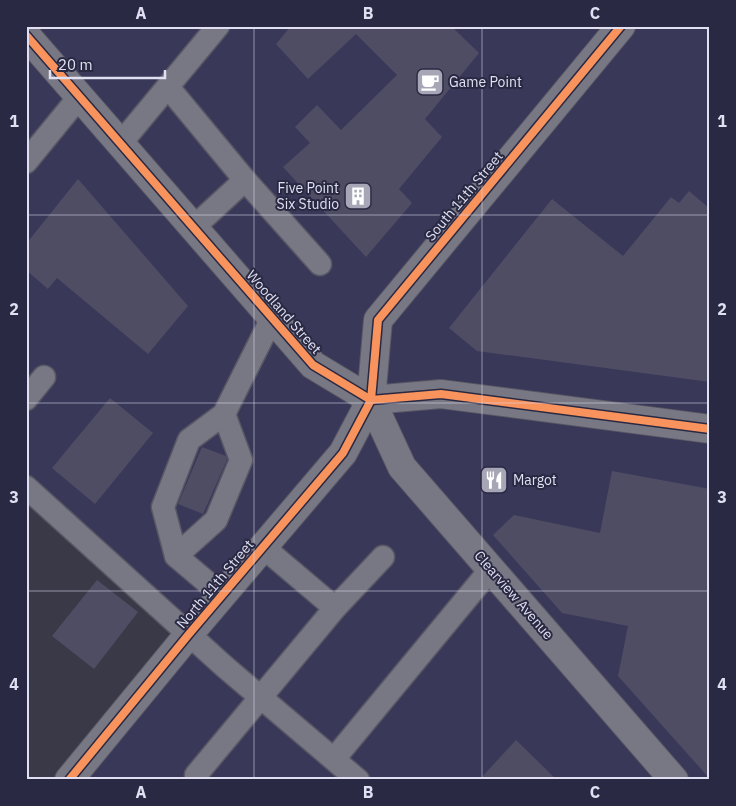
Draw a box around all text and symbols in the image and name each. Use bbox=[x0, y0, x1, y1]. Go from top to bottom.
text: A bbox=[136, 3, 147, 23]
text: B bbox=[363, 3, 374, 23]
text: C bbox=[590, 3, 600, 23]
scale bar bbox=[50, 48, 165, 80]
text: 20 m bbox=[58, 55, 93, 74]
cafe icon: Game Point bbox=[415, 67, 445, 97]
place label: Game Point bbox=[449, 73, 522, 91]
text: 1 bbox=[9, 111, 19, 131]
text: 1 bbox=[717, 111, 727, 131]
street label: South 11th Street bbox=[421, 147, 507, 244]
place label: Five Point Six Studio bbox=[277, 179, 339, 213]
building icon: Five Point Six Studio bbox=[343, 181, 373, 211]
street label: Woodland Street bbox=[243, 266, 325, 358]
text: 2 bbox=[9, 299, 19, 319]
text: 2 bbox=[717, 299, 727, 319]
restaurant icon: Margot bbox=[479, 465, 509, 495]
place label: Margot bbox=[513, 471, 557, 489]
text: 3 bbox=[9, 487, 19, 507]
text: 3 bbox=[717, 487, 727, 507]
street label: North 11th Street bbox=[173, 536, 257, 632]
street label: Clearview Avenue bbox=[471, 547, 558, 643]
text: 4 bbox=[9, 674, 19, 694]
text: 4 bbox=[717, 674, 727, 694]
text: A bbox=[136, 782, 147, 802]
text: B bbox=[363, 782, 374, 802]
text: C bbox=[590, 782, 600, 802]

